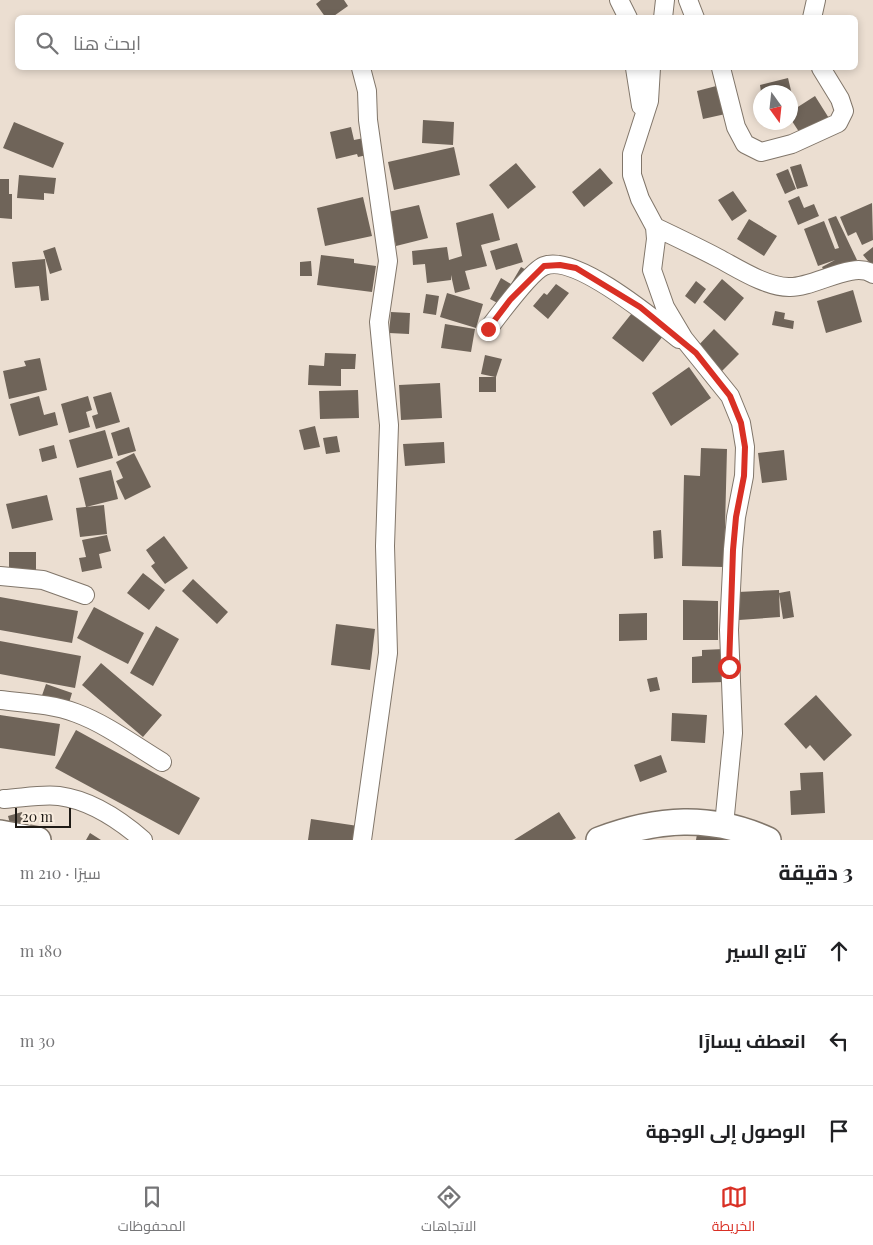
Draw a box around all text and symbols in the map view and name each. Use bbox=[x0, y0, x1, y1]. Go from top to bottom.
search box bbox=[15, 15, 858, 70]
icon: search bbox=[33, 29, 61, 57]
text: ابحث هنا bbox=[73, 29, 141, 55]
north arrow bbox=[753, 85, 798, 130]
route end bbox=[477, 318, 500, 341]
route start bbox=[718, 656, 741, 679]
scale bar bbox=[15, 805, 71, 828]
text: 20 m bbox=[22, 807, 53, 826]
text: 3 دقيقة bbox=[778, 857, 853, 885]
text: سيرًا · 210 m bbox=[20, 862, 101, 883]
text: تابع السير bbox=[726, 937, 806, 963]
icon: ahead bbox=[825, 937, 853, 965]
text: 180 m bbox=[20, 940, 62, 961]
text: انعطف يسارًا bbox=[698, 1027, 806, 1053]
icon: left bbox=[825, 1027, 853, 1055]
text: 30 m bbox=[20, 1030, 55, 1051]
text: الوصول إلى الوجهة bbox=[646, 1117, 806, 1143]
icon: arrive bbox=[825, 1117, 853, 1145]
tab: المحفوظات bbox=[118, 1183, 186, 1239]
tab: الاتجاهات bbox=[421, 1183, 476, 1239]
tab: الخريطة bbox=[712, 1183, 755, 1239]

